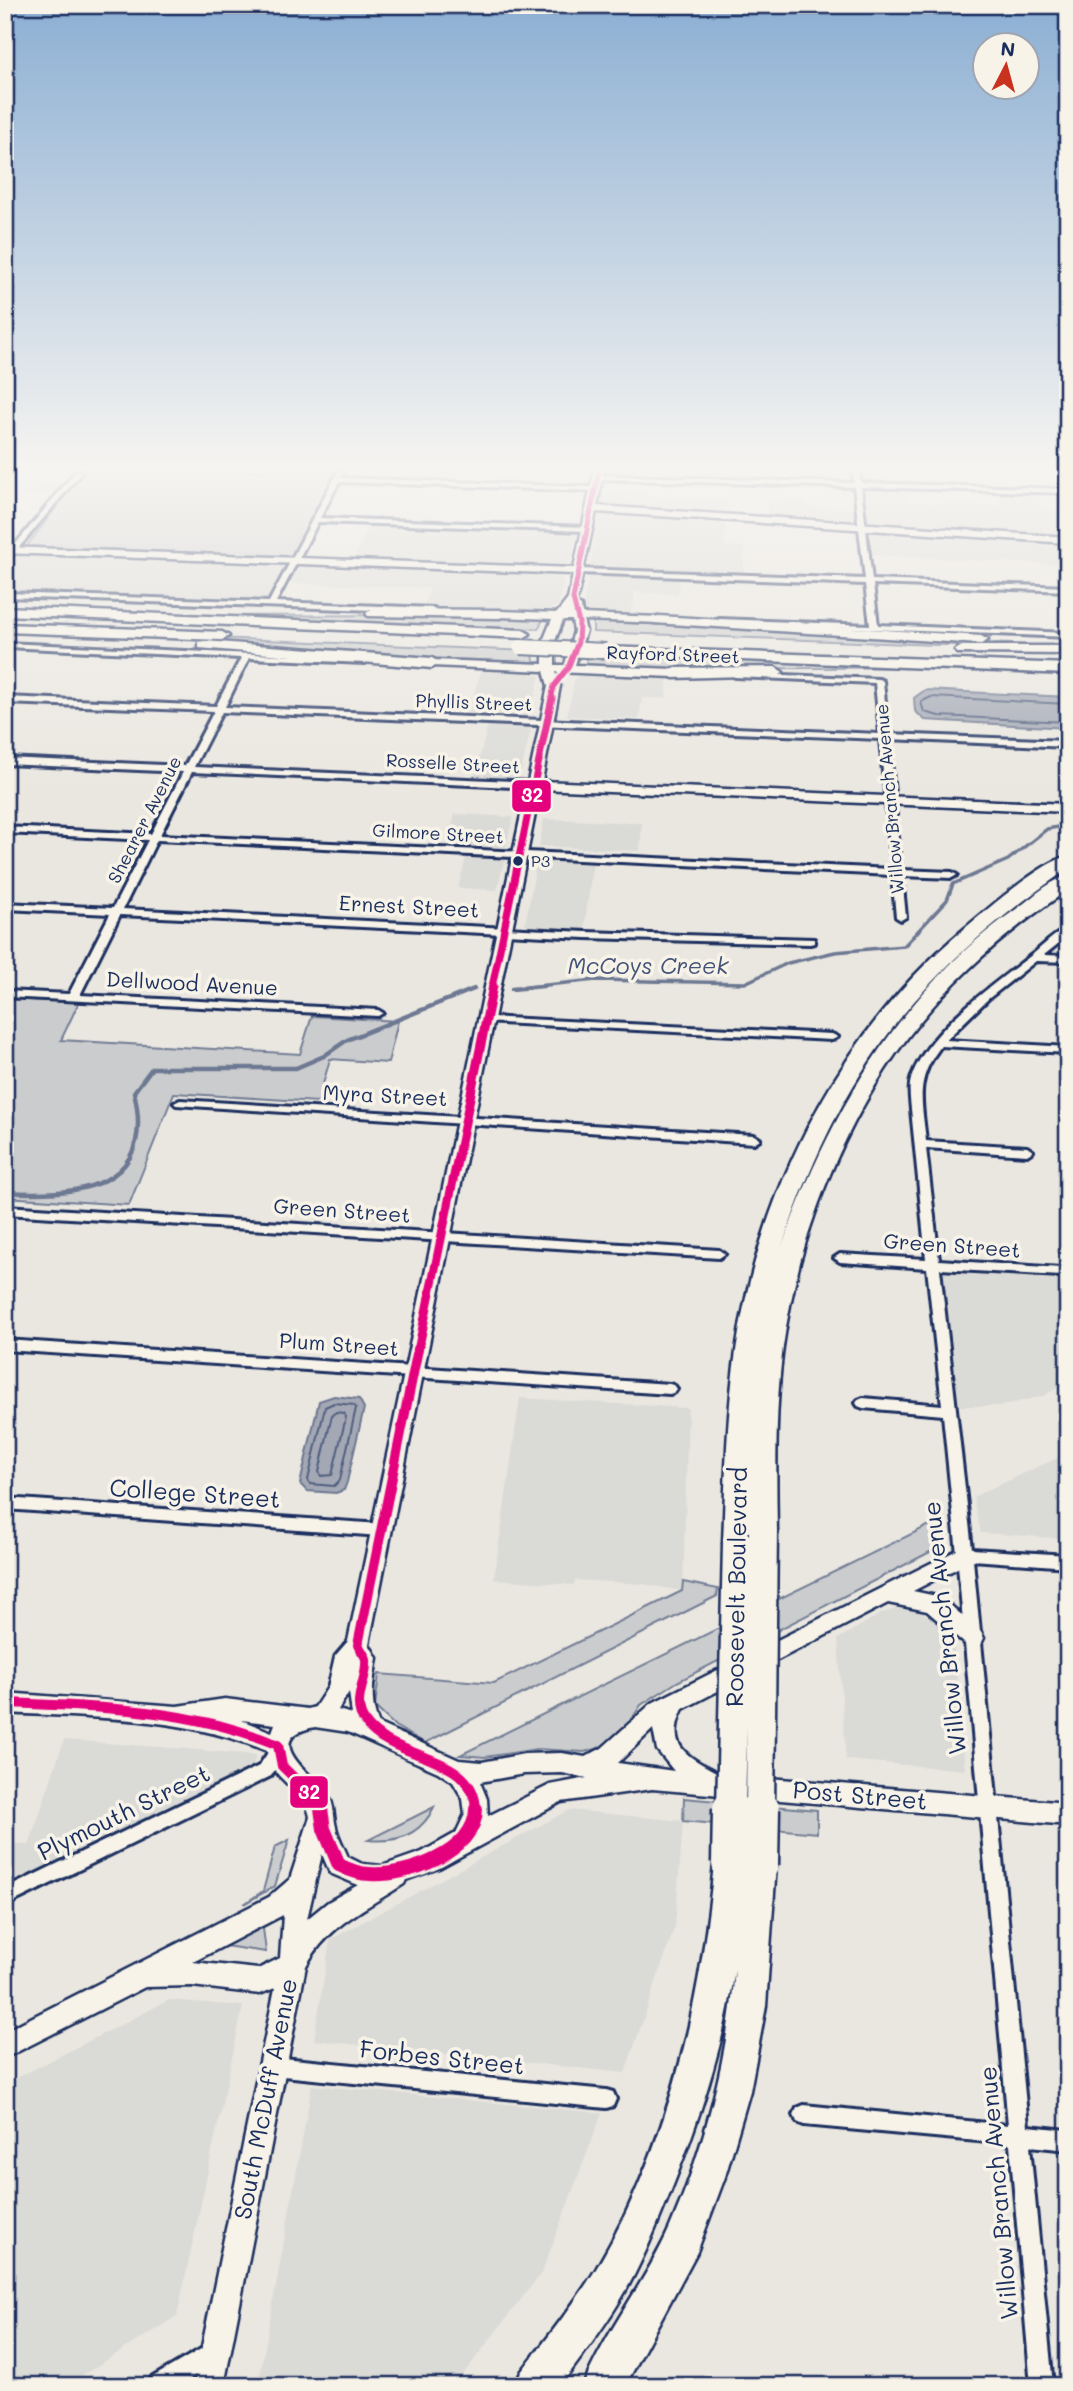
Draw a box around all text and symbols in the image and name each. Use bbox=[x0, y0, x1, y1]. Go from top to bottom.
north arrow bbox=[972, 32, 1042, 102]
text: N bbox=[999, 35, 1016, 62]
street label: Rayford Street bbox=[606, 640, 740, 668]
street label: Phyllis Street bbox=[415, 688, 533, 716]
street label: Willow Branch Avenue bbox=[869, 703, 909, 895]
street label: Rosselle Street bbox=[385, 748, 521, 778]
street label: Shearer Avenue bbox=[102, 752, 187, 887]
line badge: 32 bbox=[511, 779, 552, 813]
text: 32 bbox=[521, 782, 543, 807]
street label: Gilmore Street bbox=[372, 818, 504, 848]
place label: P3 bbox=[531, 850, 550, 871]
marker: P3 bbox=[511, 854, 525, 868]
street label: Ernest Street bbox=[338, 888, 480, 923]
water label: McCoys Creek bbox=[567, 950, 729, 980]
street label: Dellwood Avenue bbox=[106, 965, 279, 1000]
street label: Myra Street bbox=[322, 1078, 448, 1111]
street label: Green Street bbox=[273, 1191, 412, 1228]
street label: Green Street bbox=[883, 1226, 1022, 1263]
street label: Plum Street bbox=[278, 1326, 400, 1361]
street label: Roosevelt Boulevard bbox=[718, 1467, 753, 1707]
street label: College Street bbox=[109, 1471, 282, 1514]
street label: Willow Branch Avenue bbox=[915, 1500, 972, 1756]
street label: Plymouth Street bbox=[32, 1757, 215, 1867]
street label: Post Street bbox=[791, 1773, 929, 1816]
line badge: 32 bbox=[289, 1775, 329, 1809]
text: 32 bbox=[298, 1779, 320, 1804]
street label: South McDuff Avenue bbox=[226, 1976, 303, 2222]
street label: Forbes Street bbox=[358, 2032, 526, 2081]
street label: Willow Branch Avenue bbox=[971, 2065, 1024, 2321]

